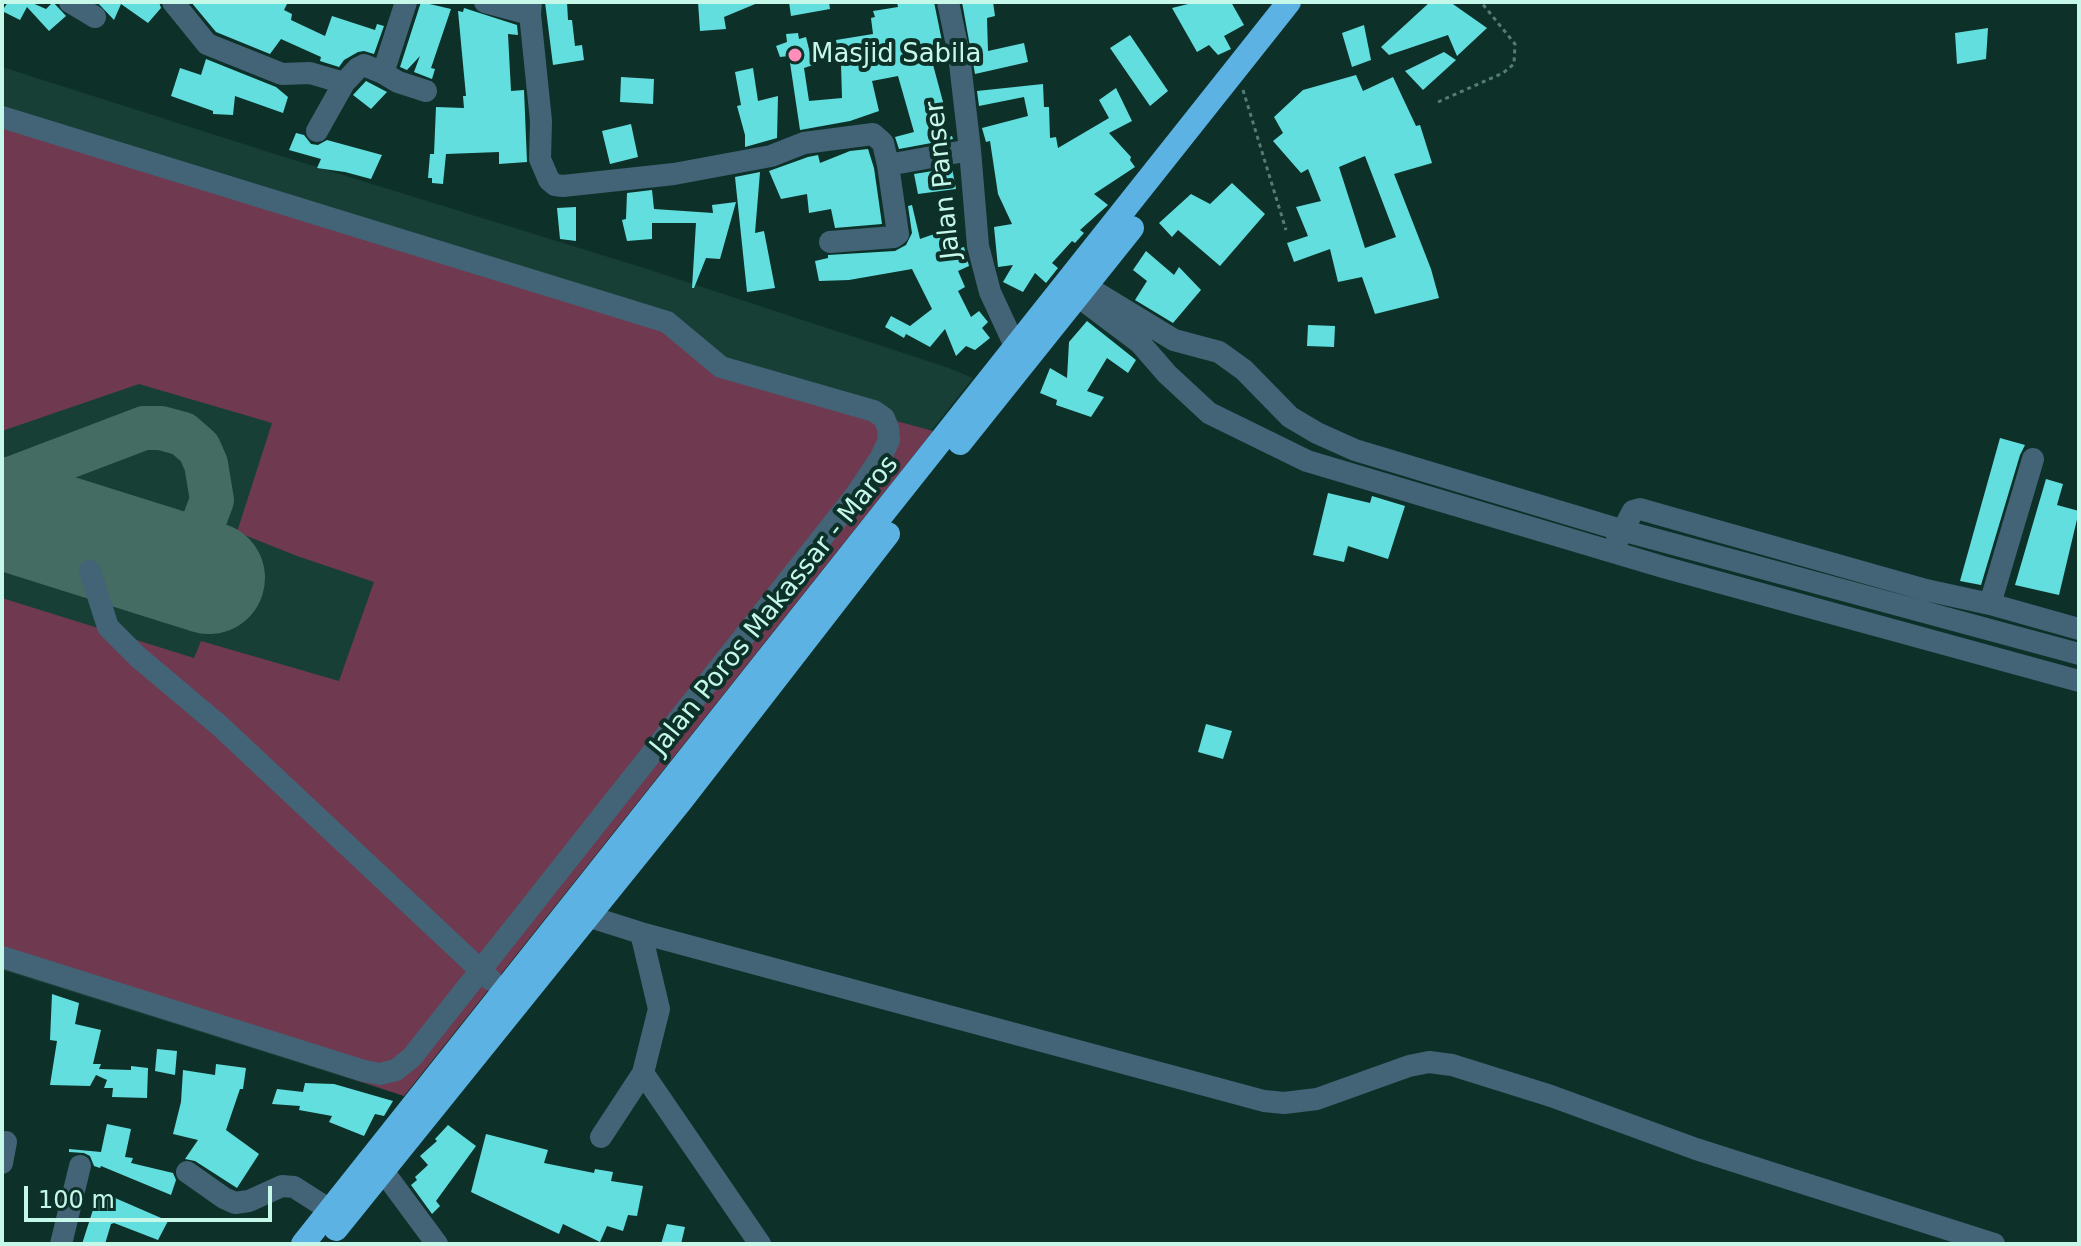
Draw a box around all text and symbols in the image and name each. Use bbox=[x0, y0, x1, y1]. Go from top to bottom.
place label: Masjid Sabila bbox=[811, 39, 981, 71]
marker: Masjid Sabila bbox=[786, 46, 804, 64]
street label: Jalan Panser bbox=[920, 99, 968, 261]
street label: Jalan Poros Makassar - Maros bbox=[644, 450, 906, 762]
scale bar bbox=[28, 1170, 276, 1220]
text: 100 m bbox=[38, 1186, 115, 1214]

